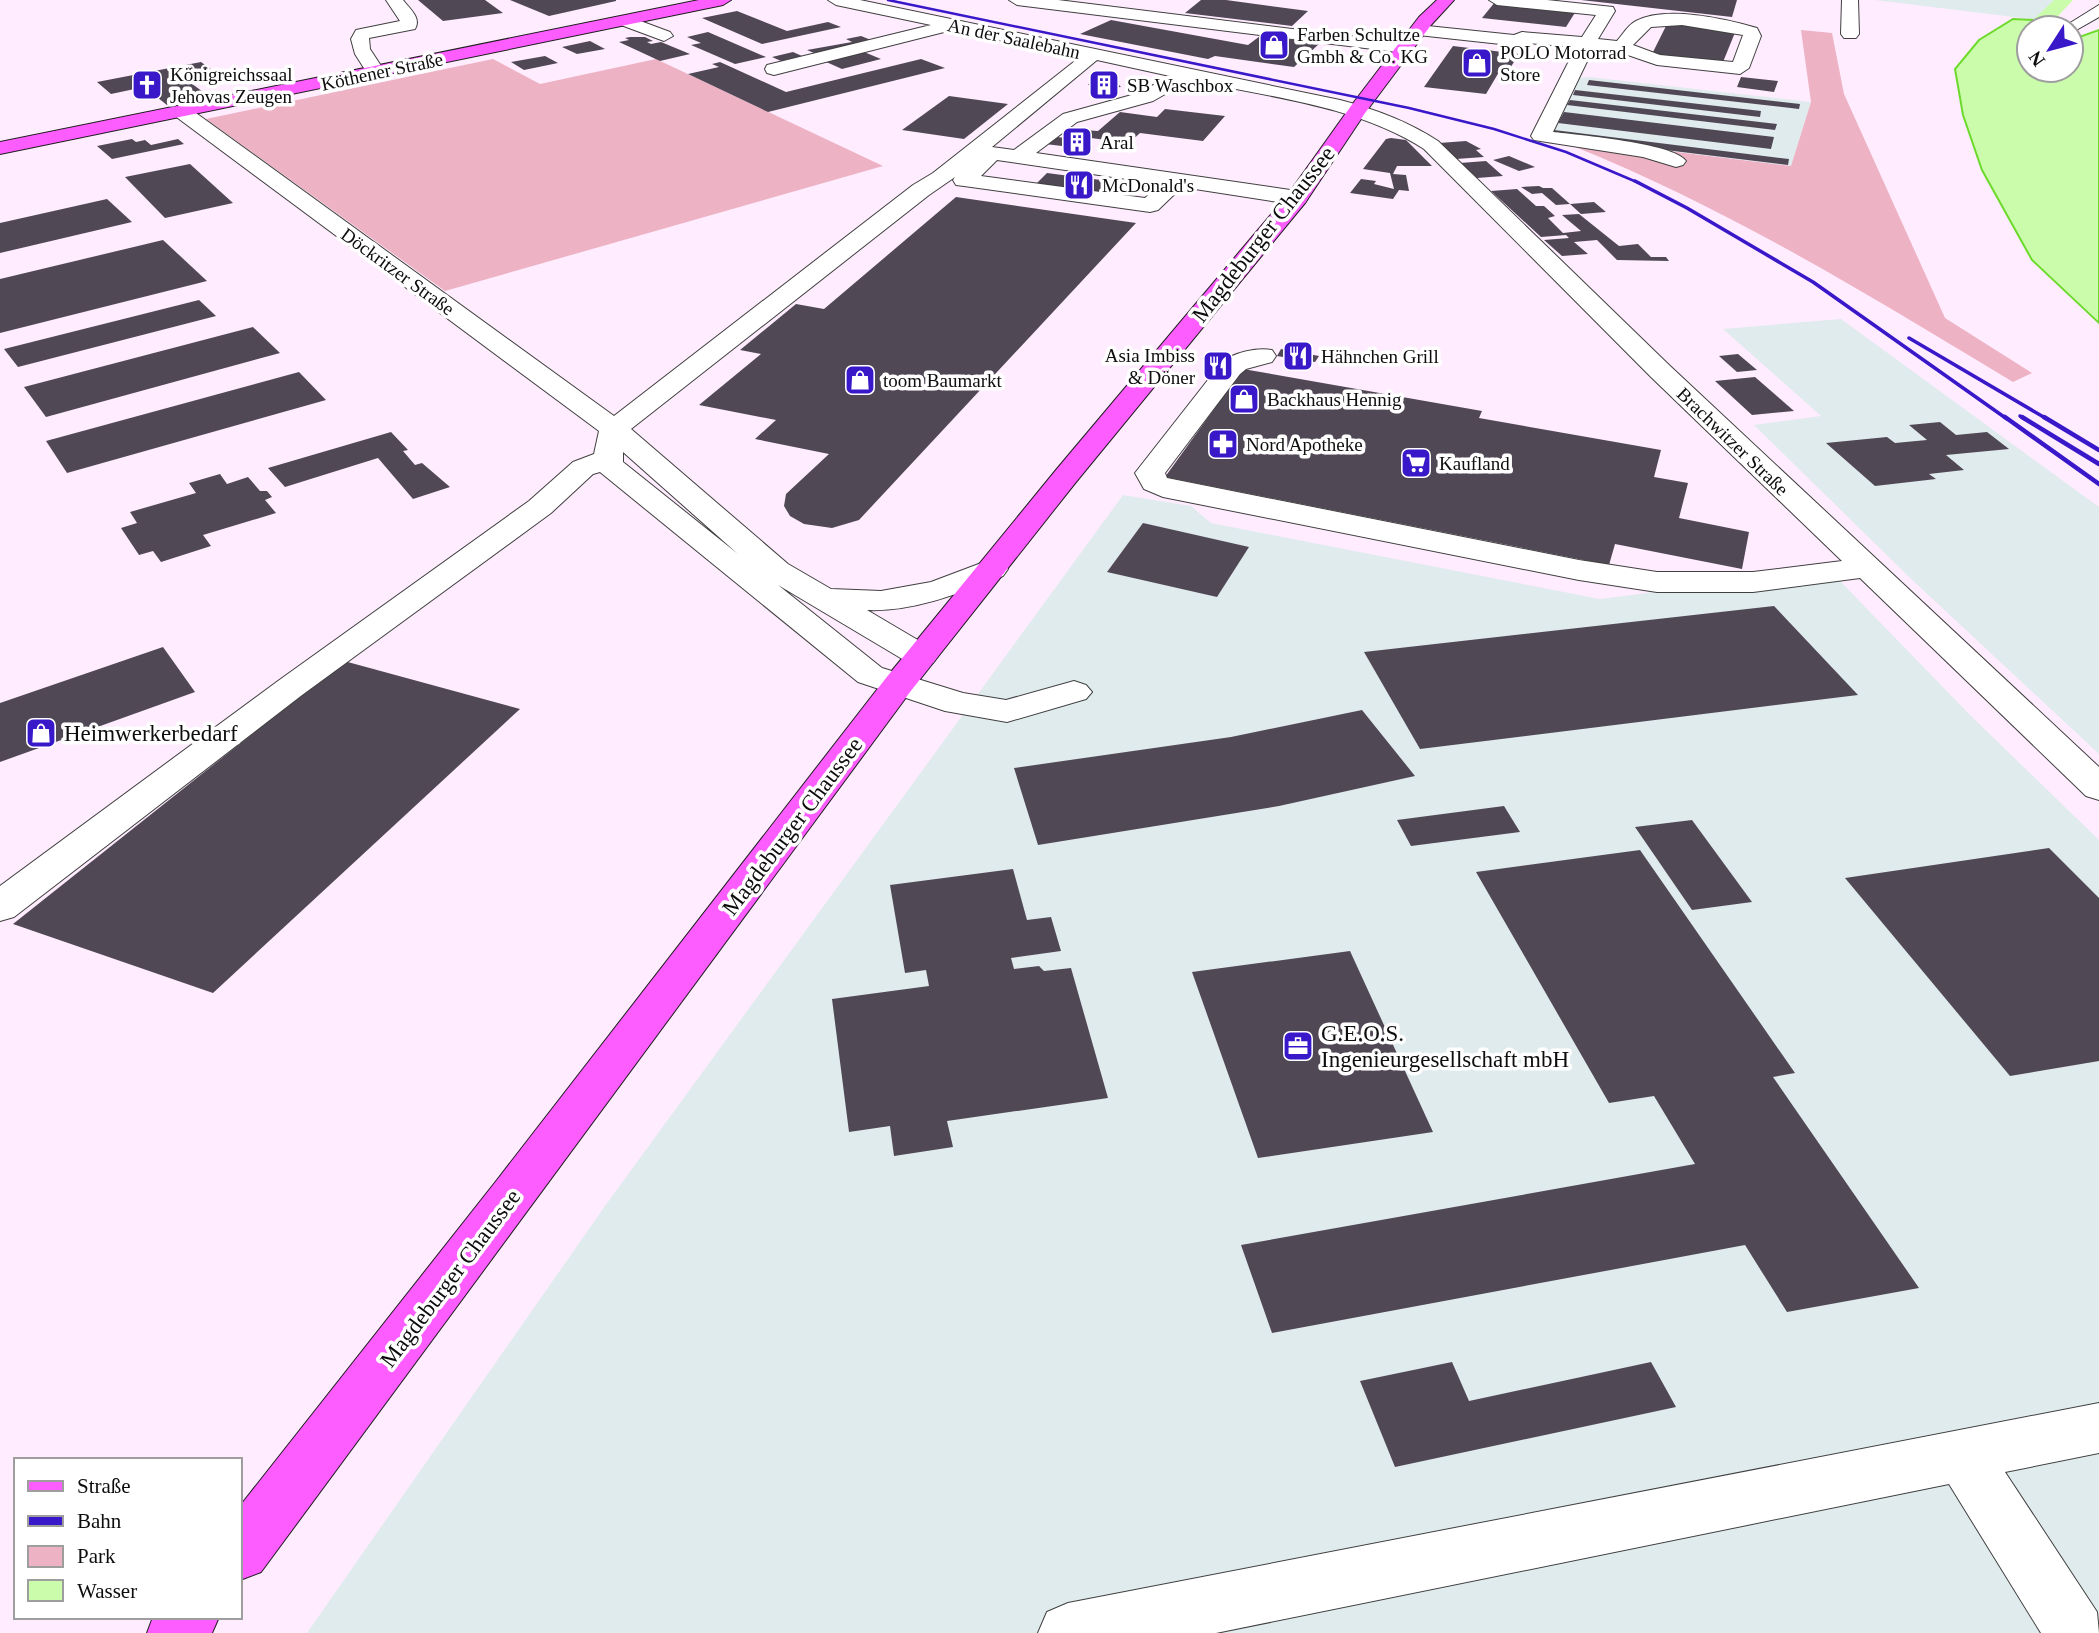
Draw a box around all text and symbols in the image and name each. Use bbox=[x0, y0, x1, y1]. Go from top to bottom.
street label: An der Saalebahn bbox=[946, 14, 1083, 63]
north arrow bbox=[2015, 14, 2085, 84]
place label: Farben Schultze Gmbh & Co. KG bbox=[1297, 24, 1428, 67]
shop icon: Farben Schultze Gmbh & Co. KG bbox=[1257, 28, 1291, 62]
place label: POLO Motorrad Store bbox=[1500, 42, 1627, 85]
shop icon: POLO Motorrad Store bbox=[1460, 46, 1494, 80]
text: N bbox=[2024, 47, 2049, 70]
street label: Köthener Straße bbox=[319, 48, 445, 95]
place label: Königreichssaal Jehovas Zeugen bbox=[170, 64, 292, 107]
church icon: Königreichssaal Jehovas Zeugen bbox=[130, 68, 164, 102]
building icon: SB Waschbox bbox=[1087, 68, 1121, 102]
place label: SB Waschbox bbox=[1127, 75, 1234, 96]
building icon: Aral bbox=[1060, 125, 1094, 159]
place label: Aral bbox=[1100, 132, 1134, 153]
street label: Magdeburger Chaussee bbox=[1187, 141, 1340, 327]
restaurant icon: McDonald's bbox=[1062, 168, 1096, 202]
place label: McDonald's bbox=[1102, 175, 1194, 196]
street label: Döckritzer Straße bbox=[337, 223, 458, 319]
restaurant icon: Hähnchen Grill bbox=[1281, 339, 1315, 373]
place label: Asia Imbiss & Döner bbox=[1105, 345, 1196, 388]
place label: Hähnchen Grill bbox=[1321, 346, 1439, 367]
restaurant icon: Asia Imbiss & Döner bbox=[1201, 349, 1235, 383]
shop icon: toom Baumarkt bbox=[843, 363, 877, 397]
place label: toom Baumarkt bbox=[883, 370, 1002, 391]
shop icon: Backhaus Hennig bbox=[1227, 382, 1261, 416]
street label: Brachwitzer Straße bbox=[1673, 383, 1793, 500]
place label: Backhaus Hennig bbox=[1267, 389, 1402, 410]
pharmacy icon: Nord Apotheke bbox=[1206, 427, 1240, 461]
place label: Nord Apotheke bbox=[1246, 434, 1363, 455]
supermarket icon: Kaufland bbox=[1399, 446, 1433, 480]
place label: Kaufland bbox=[1439, 453, 1510, 474]
shop icon: Heimwerkerbedarf bbox=[24, 716, 58, 750]
place label: Heimwerkerbedarf bbox=[64, 721, 238, 746]
street label: Magdeburger Chaussee bbox=[717, 732, 867, 920]
place label: G.E.O.S. Ingenieurgesellschaft mbH bbox=[1321, 1021, 1569, 1072]
office icon: G.E.O.S. Ingenieurgesellschaft mbH bbox=[1281, 1029, 1315, 1063]
street label: Magdeburger Chaussee bbox=[375, 1184, 525, 1372]
legend bbox=[14, 1458, 242, 1619]
text: Straße bbox=[77, 1474, 131, 1498]
text: Bahn bbox=[77, 1509, 122, 1533]
text: Park bbox=[77, 1544, 116, 1568]
text: Wasser bbox=[77, 1579, 137, 1603]

